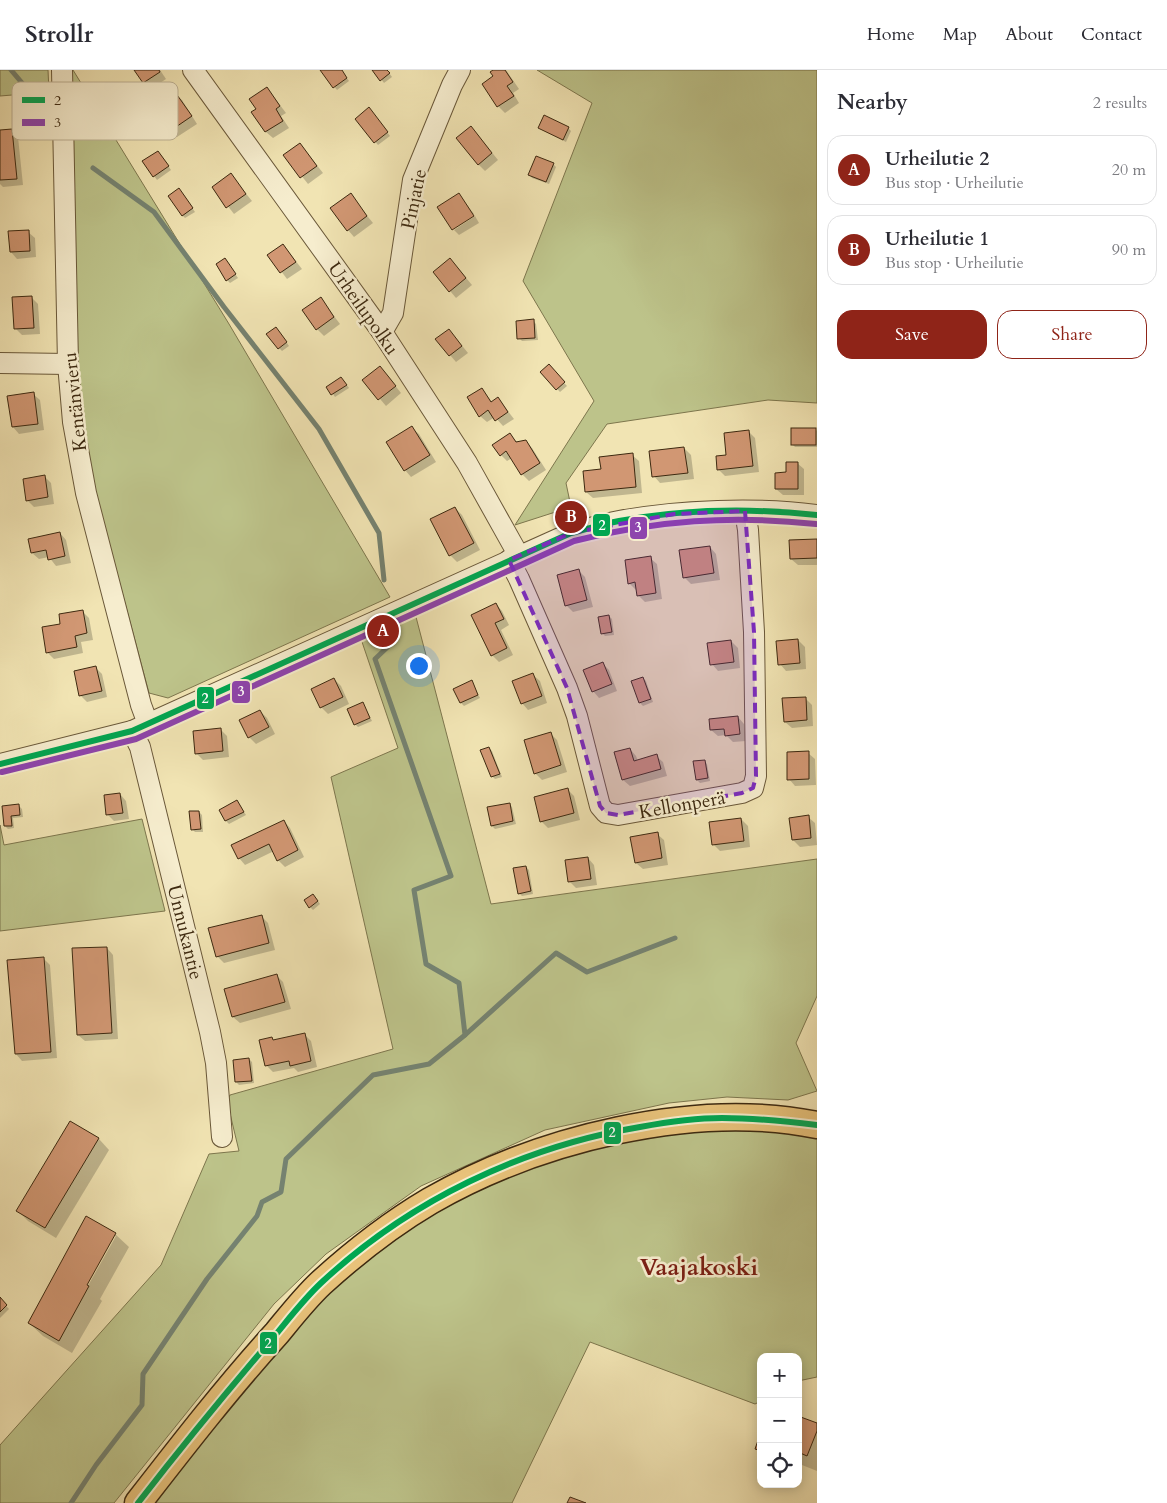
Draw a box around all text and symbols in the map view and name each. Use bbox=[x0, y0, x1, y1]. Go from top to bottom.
text: Strollr bbox=[25, 18, 93, 51]
text: Home bbox=[867, 22, 915, 47]
text: Map bbox=[943, 22, 977, 47]
text: About bbox=[1005, 22, 1053, 47]
text: Contact bbox=[1081, 22, 1142, 47]
legend bbox=[12, 82, 178, 140]
text: Nearby bbox=[837, 88, 908, 117]
text: 2 bbox=[54, 91, 61, 110]
text: 2 results bbox=[1093, 92, 1147, 114]
text: 3 bbox=[54, 113, 61, 132]
text: Urheilutie 2 bbox=[885, 146, 989, 172]
text: A bbox=[848, 159, 860, 181]
text: 20 m bbox=[1112, 159, 1146, 181]
street label: Pinjatie bbox=[395, 167, 433, 232]
text: Bus stop · Urheilutie bbox=[885, 172, 1024, 194]
text: Urheilutie 1 bbox=[885, 226, 989, 252]
text: B bbox=[848, 239, 860, 261]
text: 90 m bbox=[1112, 239, 1146, 261]
text: Bus stop · Urheilutie bbox=[885, 252, 1024, 274]
street label: Urheilupolku bbox=[322, 257, 405, 360]
button: Save bbox=[837, 310, 987, 359]
button: Share bbox=[997, 310, 1147, 359]
street label: Kentänvieru bbox=[57, 351, 93, 453]
pin: B bbox=[555, 498, 587, 536]
line badge: 2 bbox=[592, 513, 611, 537]
text: 2 bbox=[598, 516, 606, 535]
line badge: 3 bbox=[629, 516, 648, 540]
text: 3 bbox=[634, 518, 642, 537]
pin: A bbox=[367, 612, 399, 650]
your location bbox=[406, 653, 432, 679]
line badge: 3 bbox=[231, 680, 251, 704]
text: 3 bbox=[237, 682, 245, 701]
line badge: 2 bbox=[196, 686, 215, 710]
text: 2 bbox=[201, 689, 209, 708]
street label: Kellonperä bbox=[637, 784, 728, 825]
street label: Unnukantie bbox=[161, 882, 209, 982]
line badge: 2 bbox=[603, 1121, 622, 1145]
text: 2 bbox=[608, 1123, 616, 1142]
district label: Vaajakoski bbox=[640, 1251, 759, 1284]
line badge: 2 bbox=[259, 1331, 278, 1355]
text: 2 bbox=[264, 1334, 272, 1353]
map controls bbox=[757, 1353, 802, 1488]
button: + bbox=[757, 1353, 802, 1398]
button: − bbox=[757, 1398, 802, 1443]
button: locate bbox=[757, 1443, 802, 1488]

